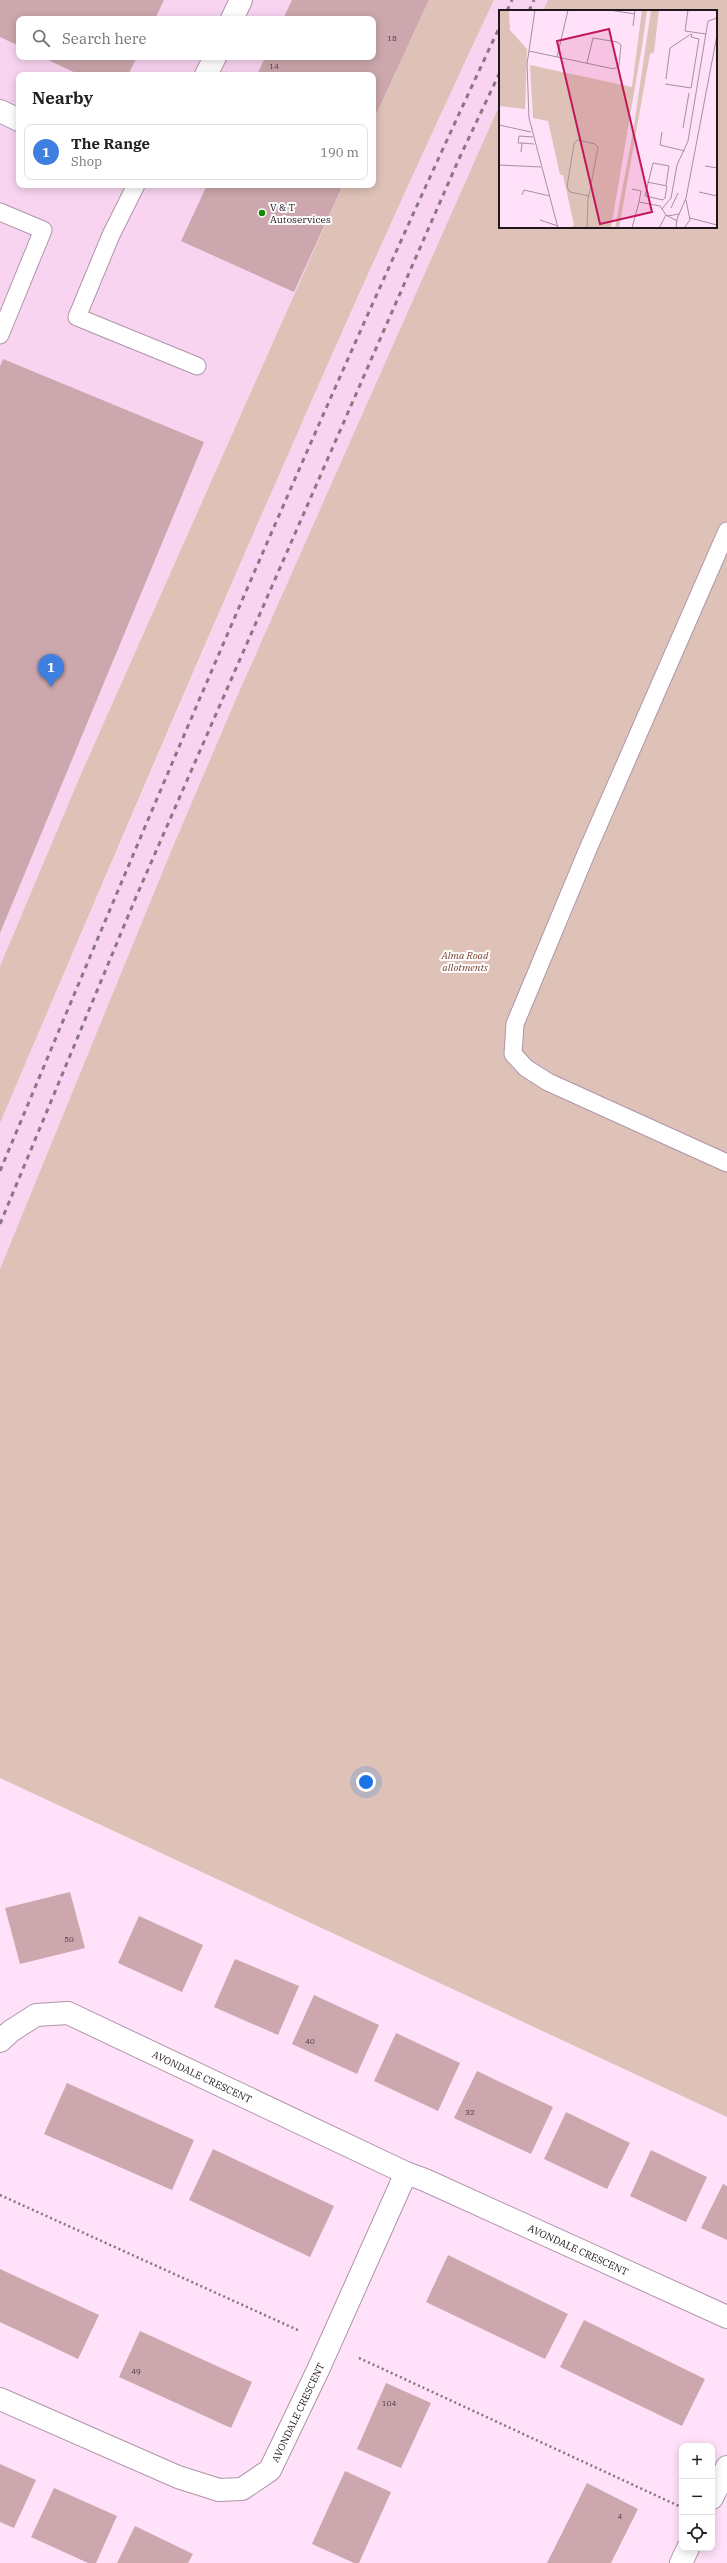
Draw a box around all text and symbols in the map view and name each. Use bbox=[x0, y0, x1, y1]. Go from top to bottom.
inset map bbox=[499, 10, 717, 228]
search box bbox=[16, 16, 376, 60]
icon: search bbox=[30, 27, 52, 49]
text: Search here bbox=[62, 29, 147, 48]
house number: 18 bbox=[387, 33, 397, 43]
house number: 14 bbox=[269, 61, 279, 71]
text: Nearby bbox=[32, 87, 93, 109]
text: The Range bbox=[71, 134, 150, 153]
text: 1 bbox=[42, 144, 50, 161]
text: 190 m bbox=[320, 144, 359, 161]
text: Shop bbox=[71, 153, 102, 170]
place label: V & T Autoservices bbox=[270, 201, 331, 226]
marker: V & T Autoservices bbox=[257, 208, 267, 218]
pin: 1 bbox=[38, 654, 64, 687]
park label: Alma Road allotments bbox=[441, 949, 489, 974]
your location bbox=[356, 1772, 376, 1792]
house number: 50 bbox=[64, 1934, 74, 1944]
house number: 40 bbox=[305, 2036, 315, 2046]
street label: AVONDALE CRESCENT bbox=[150, 2048, 254, 2106]
house number: 32 bbox=[465, 2107, 475, 2117]
street label: AVONDALE CRESCENT bbox=[526, 2222, 631, 2279]
street label: AVONDALE CRESCENT bbox=[269, 2360, 328, 2465]
house number: 49 bbox=[131, 2366, 141, 2376]
house number: 104 bbox=[382, 2398, 396, 2408]
map controls bbox=[679, 2443, 715, 2551]
button: + bbox=[679, 2443, 715, 2479]
button: − bbox=[679, 2479, 715, 2515]
house number: 4 bbox=[618, 2511, 623, 2521]
button: locate bbox=[679, 2515, 715, 2551]

